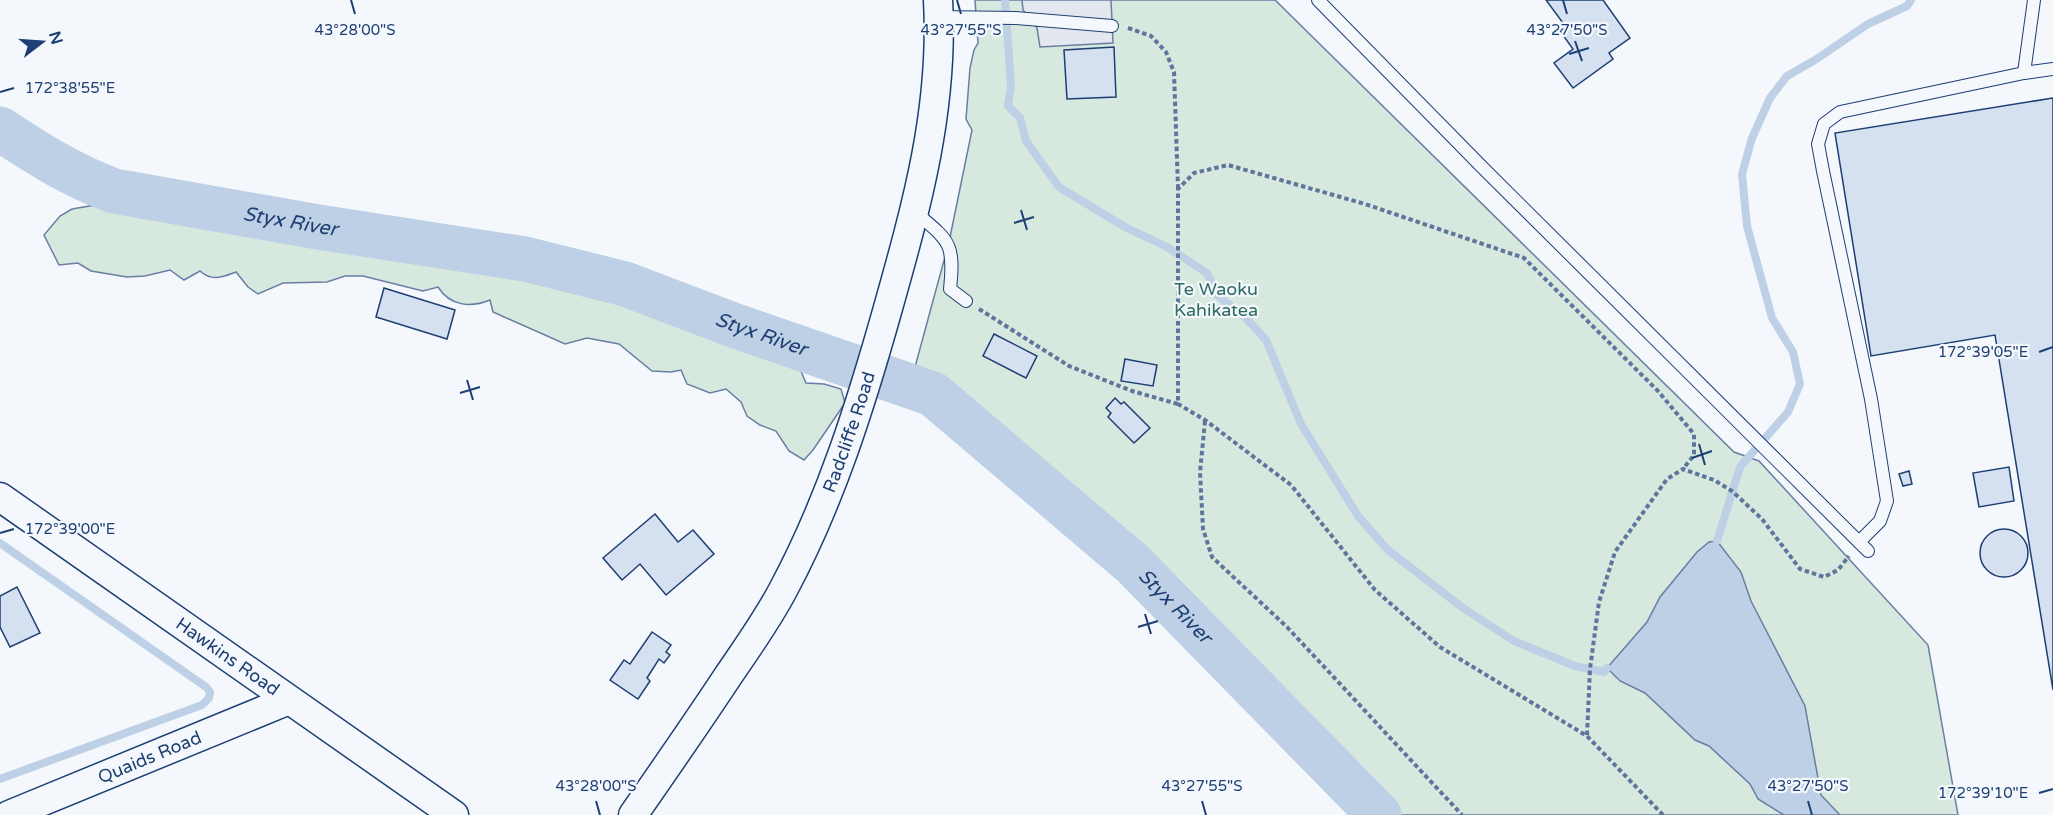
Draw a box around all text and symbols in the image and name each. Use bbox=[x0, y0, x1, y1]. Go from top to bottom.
north arrow bbox=[12, 12, 72, 72]
text: 43°28'00"S bbox=[315, 21, 395, 39]
text: 43°27'55"S bbox=[921, 21, 1001, 39]
text: 43°27'50"S bbox=[1527, 21, 1607, 39]
text: N bbox=[44, 29, 67, 47]
text: 172°38'55"E bbox=[25, 79, 115, 97]
water label: Styx River bbox=[241, 202, 341, 242]
park label: Te Waoku Kahikatea bbox=[1174, 278, 1258, 321]
water label: Styx River bbox=[712, 307, 812, 362]
text: 172°39'05"E bbox=[1938, 343, 2028, 361]
street label: Radcliffe Road bbox=[818, 369, 880, 496]
text: 172°39'00"E bbox=[25, 520, 115, 538]
water label: Styx River bbox=[1133, 564, 1218, 651]
street label: Hawkins Road bbox=[172, 613, 284, 700]
street label: Quaids Road bbox=[95, 726, 205, 788]
text: 43°28'00"S bbox=[556, 777, 636, 795]
text: 43°27'55"S bbox=[1162, 777, 1242, 795]
text: 43°27'50"S bbox=[1768, 777, 1848, 795]
text: 172°39'10"E bbox=[1938, 784, 2028, 802]

